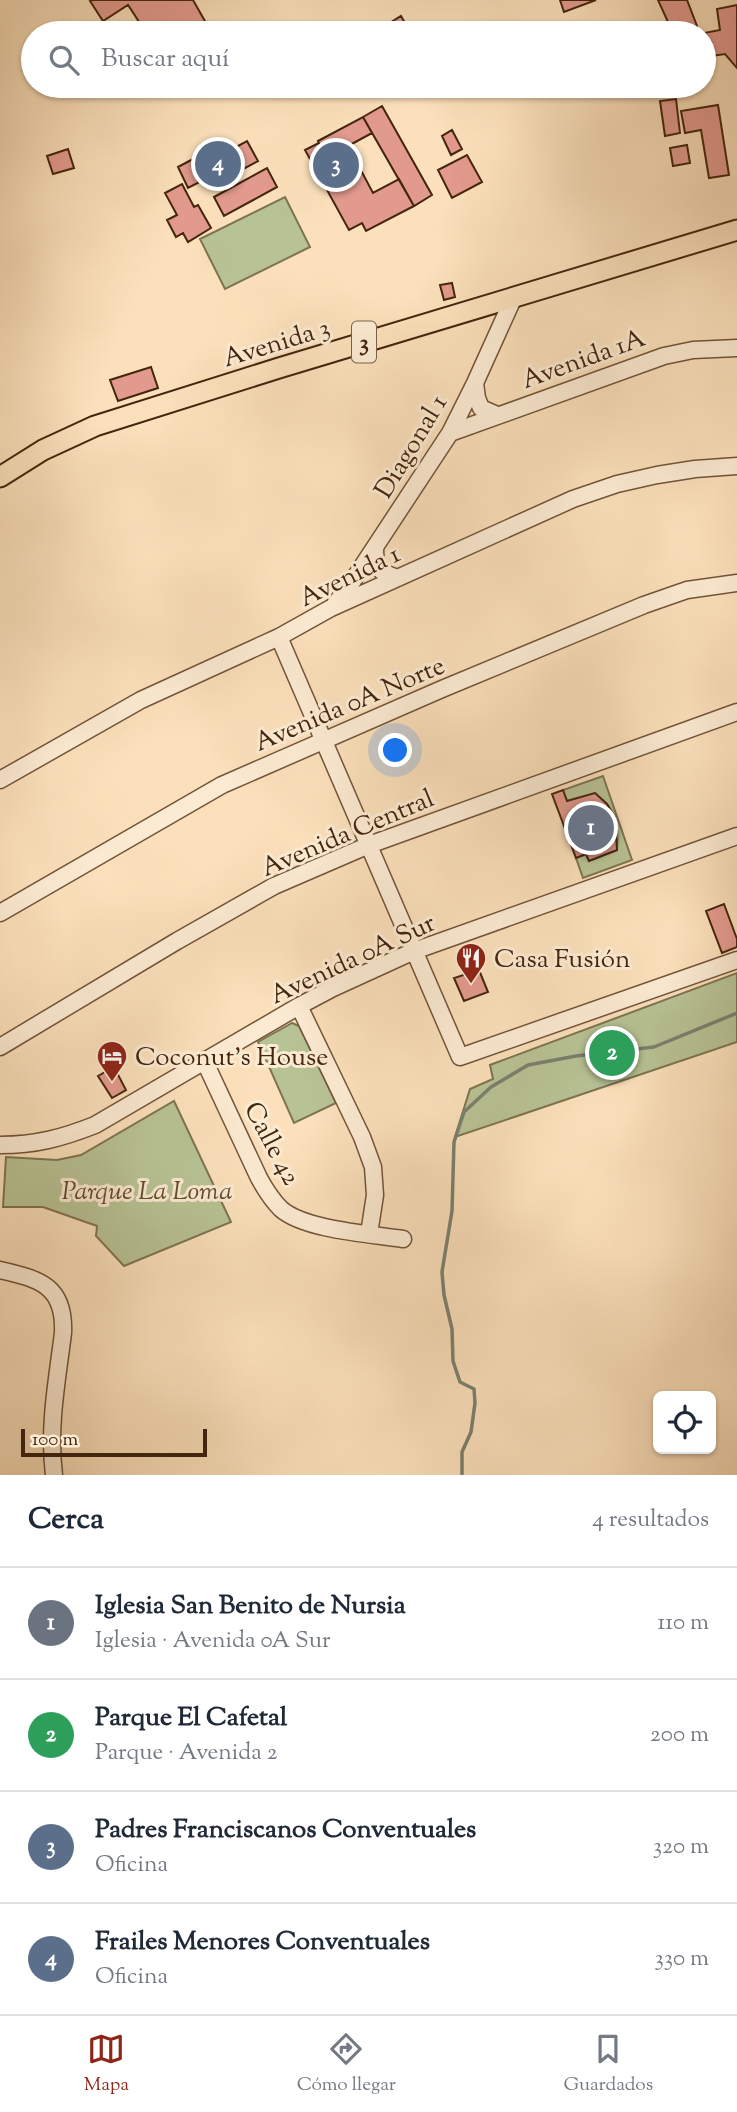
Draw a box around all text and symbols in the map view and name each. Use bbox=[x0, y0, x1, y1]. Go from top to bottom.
search box bbox=[21, 21, 716, 98]
icon: search bbox=[45, 41, 83, 79]
text: Buscar aquí bbox=[101, 41, 230, 78]
pin: 4 bbox=[195, 138, 241, 190]
pin: 3 bbox=[313, 139, 359, 191]
street label: Avenida 3 bbox=[219, 311, 335, 378]
road number: 3 bbox=[352, 321, 376, 362]
street label: Avenida 1A bbox=[517, 321, 651, 400]
street label: Diagonal 1 bbox=[367, 388, 458, 506]
street label: Avenida 1 bbox=[293, 537, 407, 618]
street label: Avenida 0A Norte bbox=[249, 648, 451, 762]
your location bbox=[378, 733, 412, 767]
street label: Avenida Central bbox=[256, 781, 440, 887]
pin: 1 bbox=[568, 802, 614, 854]
street label: Avenida 0A Sur bbox=[264, 906, 442, 1015]
restaurant icon: Casa Fusión bbox=[454, 941, 488, 985]
place label: Casa Fusión bbox=[494, 942, 630, 979]
pin: 2 bbox=[589, 1027, 635, 1079]
hotel icon: Coconut's House bbox=[95, 1039, 129, 1083]
place label: Coconut's House bbox=[135, 1040, 328, 1077]
street label: Calle 42 bbox=[233, 1096, 308, 1192]
park label: Parque La Loma bbox=[62, 1174, 232, 1211]
map controls bbox=[653, 1391, 716, 1454]
button: locate bbox=[653, 1391, 716, 1454]
scale bar bbox=[21, 1426, 206, 1458]
text: 100 m bbox=[32, 1427, 78, 1454]
text: Cerca bbox=[28, 1499, 104, 1542]
text: 4 resultados bbox=[592, 1504, 709, 1537]
text: Iglesia San Benito de Nursia bbox=[95, 1588, 406, 1625]
text: 1 bbox=[47, 1607, 55, 1640]
text: 110 m bbox=[658, 1607, 709, 1640]
text: Iglesia · Avenida 0A Sur bbox=[95, 1625, 331, 1658]
text: Parque El Cafetal bbox=[95, 1700, 287, 1737]
text: 2 bbox=[46, 1719, 56, 1752]
text: 200 m bbox=[650, 1719, 709, 1752]
text: Parque · Avenida 2 bbox=[95, 1737, 278, 1770]
text: Padres Franciscanos Conventuales bbox=[95, 1812, 476, 1849]
text: 3 bbox=[46, 1831, 56, 1864]
text: 320 m bbox=[653, 1831, 709, 1864]
text: Oficina bbox=[95, 1849, 168, 1882]
text: Frailes Menores Conventuales bbox=[95, 1924, 430, 1961]
text: 4 bbox=[45, 1943, 57, 1976]
text: 330 m bbox=[655, 1943, 709, 1976]
text: Oficina bbox=[95, 1961, 168, 1994]
tab: Mapa bbox=[84, 2030, 129, 2099]
tab: Cómo llegar bbox=[297, 2030, 396, 2099]
tab: Guardados bbox=[563, 2030, 653, 2099]

